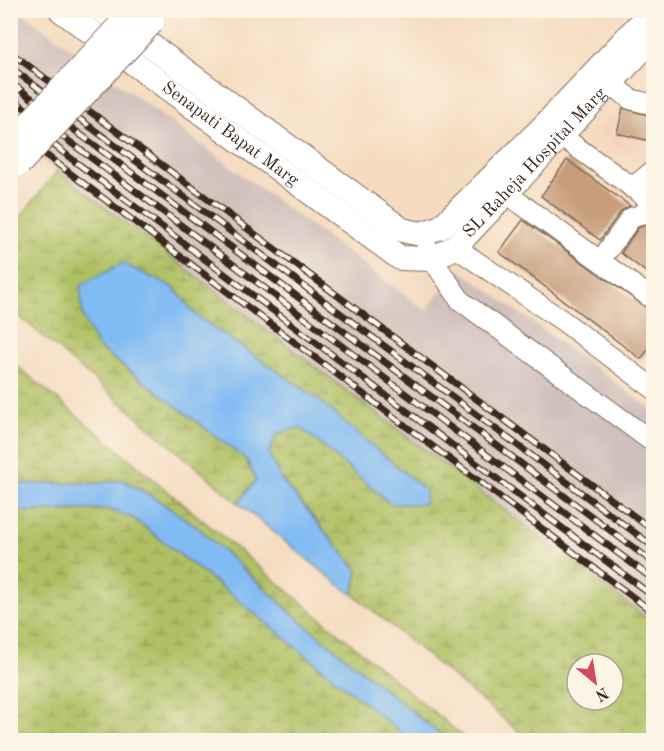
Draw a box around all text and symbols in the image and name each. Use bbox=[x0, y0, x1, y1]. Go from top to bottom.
street label: Senapati Bapat Marg bbox=[159, 78, 302, 190]
street label: SL Raheja Hospital Marg bbox=[460, 84, 610, 241]
north arrow bbox=[565, 652, 625, 712]
text: N bbox=[592, 683, 611, 704]

